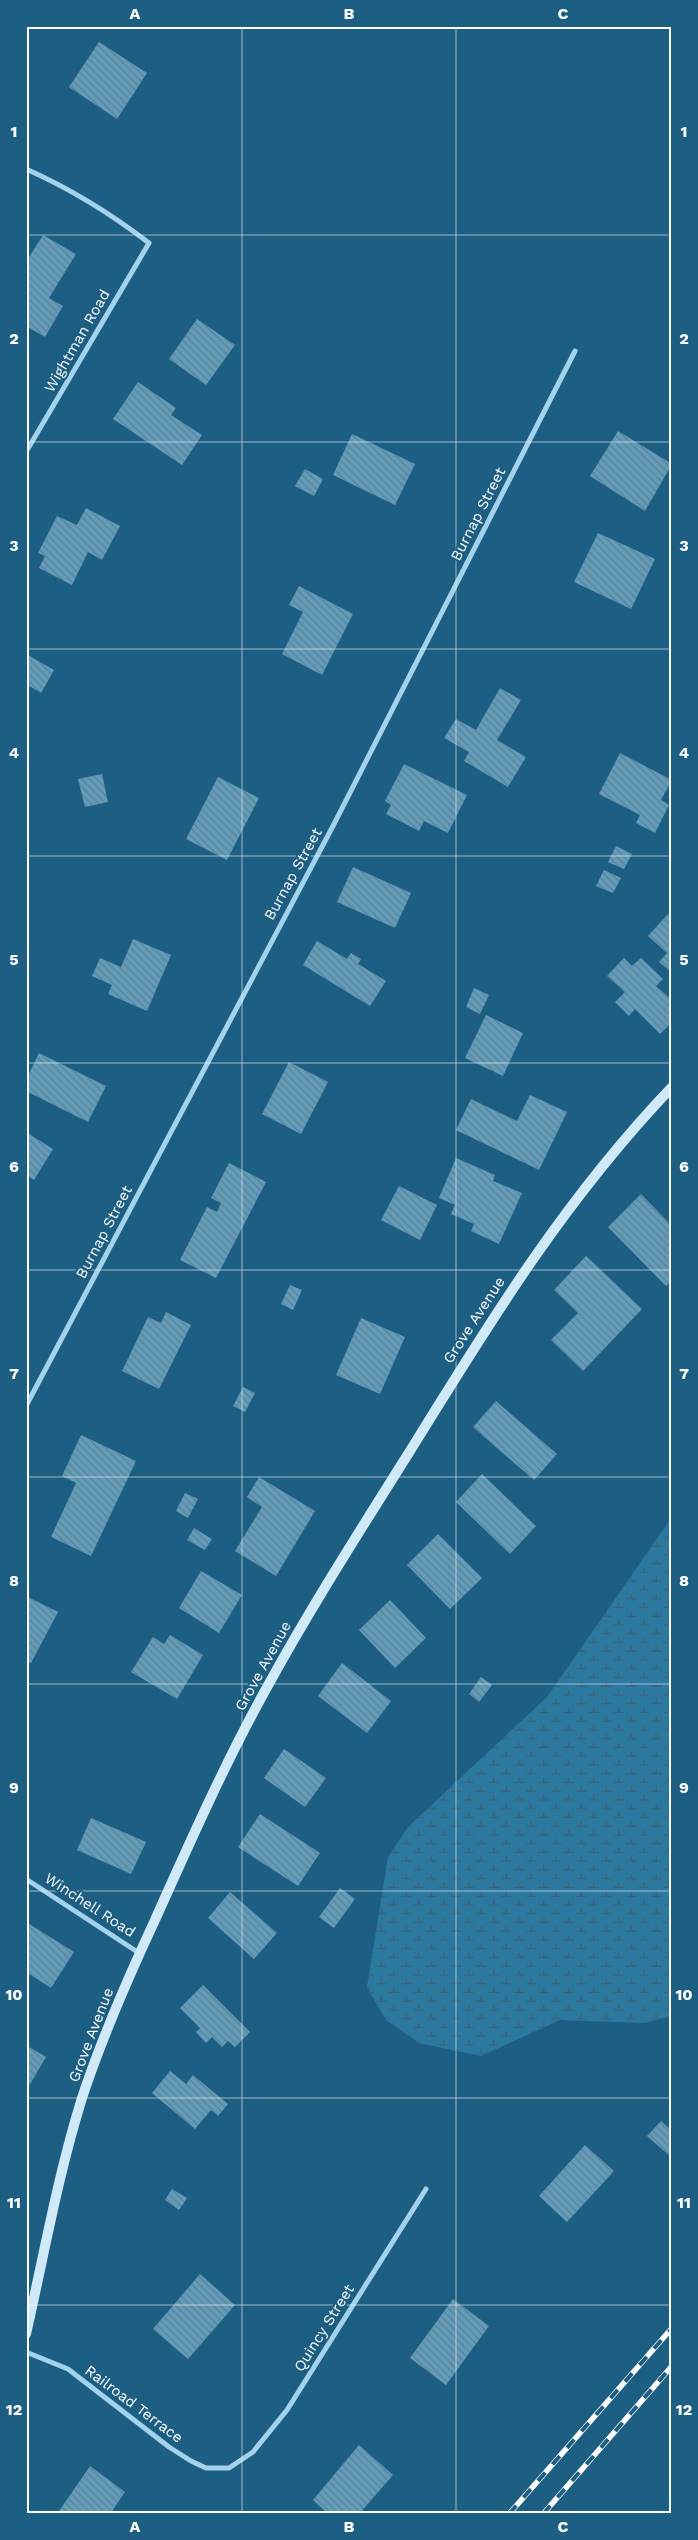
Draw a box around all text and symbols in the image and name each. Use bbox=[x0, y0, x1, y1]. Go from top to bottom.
text: A bbox=[130, 4, 141, 23]
text: B bbox=[344, 4, 355, 23]
text: C bbox=[558, 4, 569, 23]
text: 1 bbox=[11, 122, 17, 141]
text: 1 bbox=[681, 122, 687, 141]
street label: Wightman Road bbox=[40, 286, 114, 396]
text: 2 bbox=[9, 329, 19, 348]
text: 2 bbox=[679, 329, 689, 348]
street label: Burnap Street bbox=[447, 464, 510, 564]
text: 3 bbox=[9, 536, 19, 555]
text: 3 bbox=[679, 536, 689, 555]
text: 4 bbox=[9, 743, 19, 762]
text: 4 bbox=[679, 743, 689, 762]
street label: Burnap Street bbox=[260, 824, 326, 923]
text: 5 bbox=[9, 950, 19, 969]
text: 5 bbox=[679, 950, 689, 969]
text: 6 bbox=[9, 1157, 19, 1176]
text: 6 bbox=[679, 1157, 689, 1176]
street label: Burnap Street bbox=[72, 1182, 136, 1282]
street label: Grove Avenue bbox=[439, 1273, 509, 1367]
text: 7 bbox=[9, 1364, 19, 1383]
text: 7 bbox=[679, 1364, 689, 1383]
text: 8 bbox=[9, 1571, 19, 1590]
text: 8 bbox=[679, 1571, 689, 1590]
street label: Grove Avenue bbox=[231, 1618, 295, 1714]
text: 9 bbox=[9, 1778, 19, 1797]
text: 9 bbox=[679, 1778, 689, 1797]
street label: Winchell Road bbox=[41, 1869, 139, 1941]
text: 10 bbox=[5, 1985, 23, 2004]
street label: Grove Avenue bbox=[65, 1985, 117, 2085]
text: 10 bbox=[675, 1985, 693, 2004]
text: 11 bbox=[7, 2193, 21, 2212]
text: 11 bbox=[677, 2193, 691, 2212]
street label: Quincy Street bbox=[290, 2280, 358, 2375]
street label: Railroad Terrace bbox=[81, 2361, 187, 2447]
text: 12 bbox=[6, 2400, 22, 2419]
text: 12 bbox=[676, 2400, 692, 2419]
text: A bbox=[130, 2517, 141, 2536]
text: B bbox=[344, 2517, 355, 2536]
text: C bbox=[558, 2517, 569, 2536]

